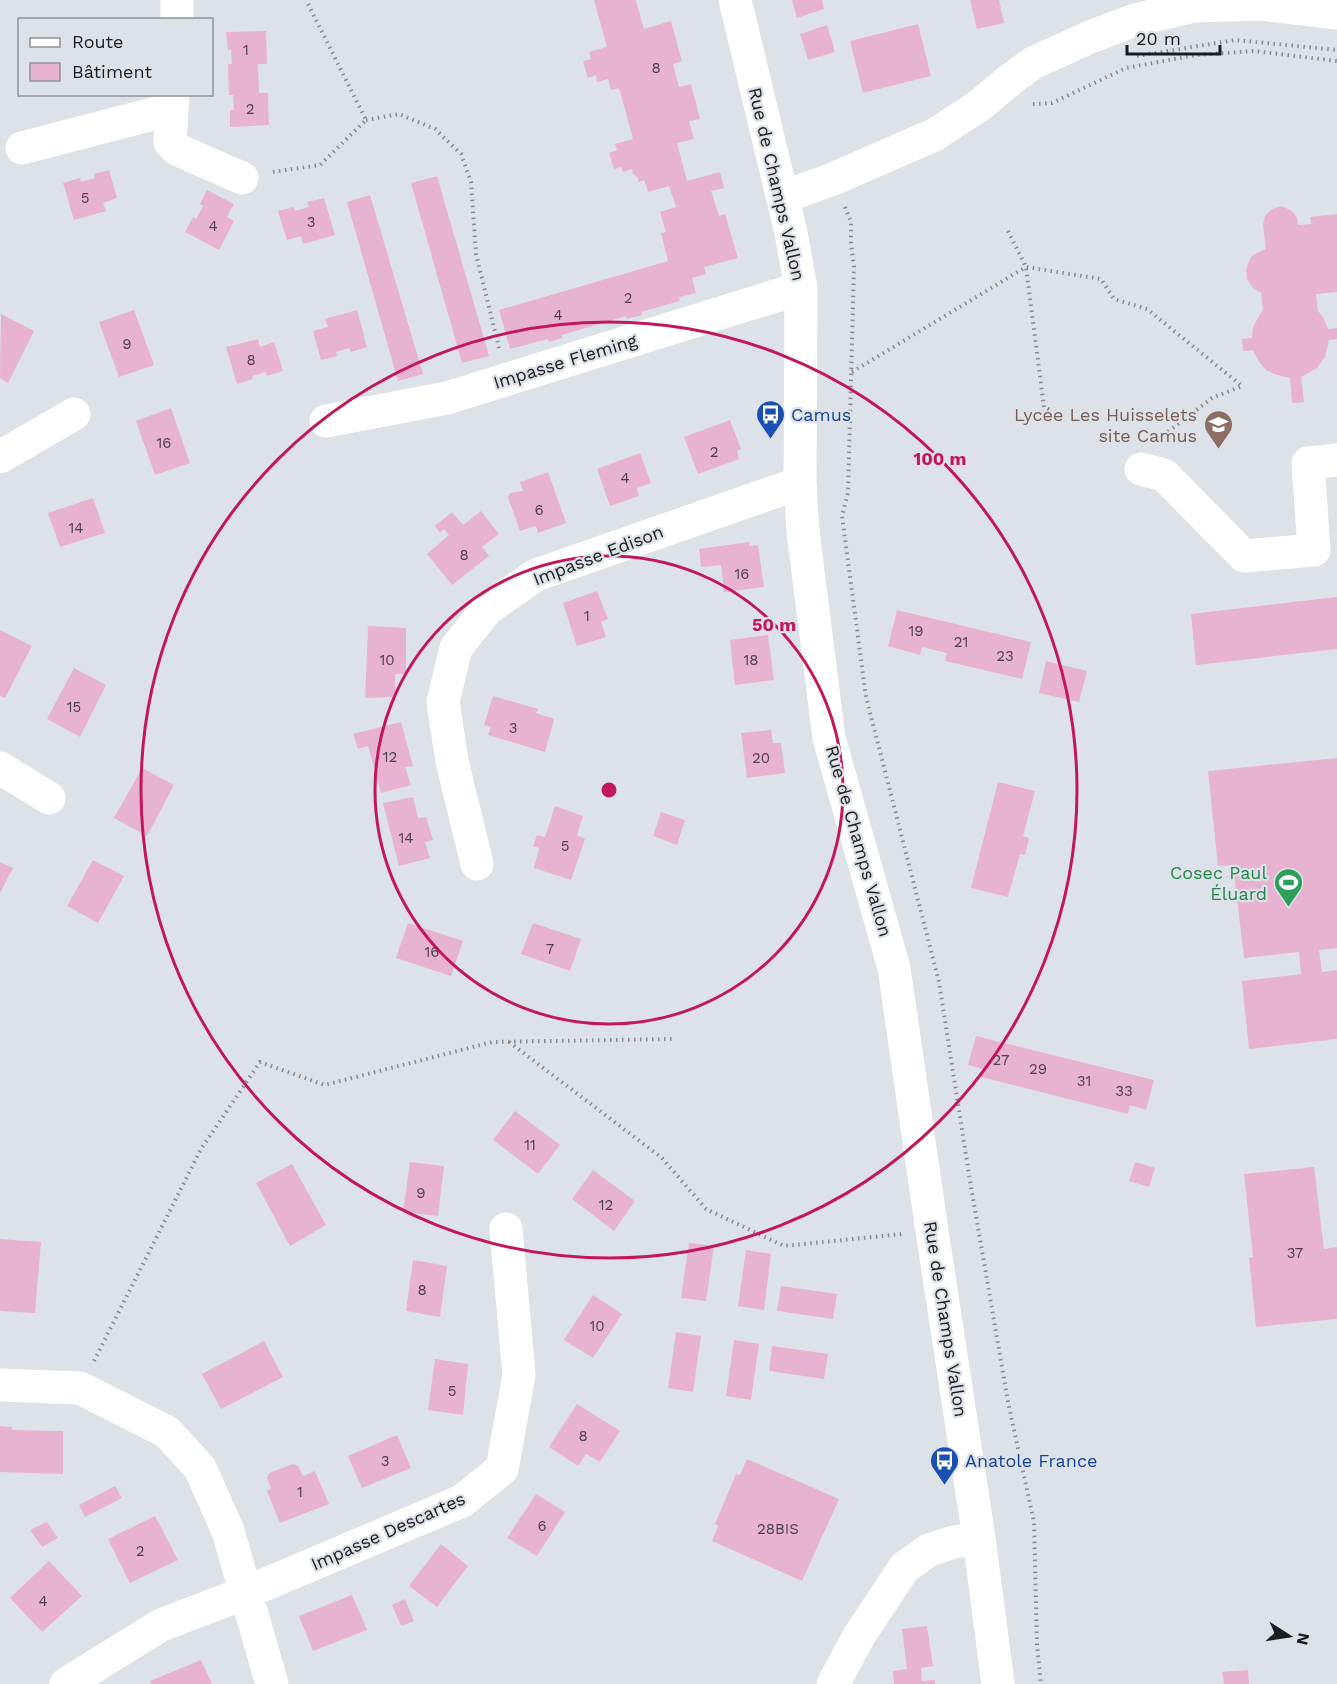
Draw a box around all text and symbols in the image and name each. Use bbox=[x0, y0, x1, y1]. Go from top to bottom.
legend bbox=[18, 18, 213, 96]
scale bar bbox=[1127, 18, 1220, 56]
text: 20 m bbox=[1136, 28, 1181, 49]
text: Route bbox=[72, 31, 124, 52]
house number: 1 bbox=[243, 41, 249, 59]
house number: 8 bbox=[651, 59, 661, 77]
text: Bâtiment bbox=[72, 61, 152, 82]
street label: Rue de Champs Vallon bbox=[744, 85, 810, 283]
house number: 2 bbox=[246, 100, 254, 118]
house number: 5 bbox=[81, 189, 89, 207]
house number: 3 bbox=[307, 213, 315, 231]
house number: 4 bbox=[208, 217, 218, 235]
house number: 2 bbox=[624, 289, 632, 307]
house number: 4 bbox=[553, 306, 563, 324]
street label: Impasse Fleming bbox=[491, 329, 640, 393]
house number: 9 bbox=[122, 335, 132, 353]
house number: 8 bbox=[246, 351, 256, 369]
bus stop icon: Camus bbox=[754, 398, 786, 440]
place label: Camus bbox=[791, 404, 851, 425]
place label: Lycée Les Huisselets site Camus bbox=[1014, 404, 1197, 446]
school or university icon: Lycée Les Huisselets site Camus bbox=[1202, 408, 1234, 450]
house number: 16 bbox=[157, 434, 171, 452]
house number: 2 bbox=[710, 443, 718, 461]
text: 100 m bbox=[913, 448, 967, 469]
house number: 4 bbox=[620, 469, 630, 487]
house number: 6 bbox=[534, 501, 544, 519]
house number: 14 bbox=[68, 519, 84, 537]
street label: Impasse Edison bbox=[530, 520, 666, 590]
house number: 8 bbox=[459, 546, 469, 564]
house number: 16 bbox=[735, 565, 749, 583]
house number: 1 bbox=[584, 607, 590, 625]
text: 50 m bbox=[752, 614, 796, 635]
house number: 19 bbox=[908, 622, 924, 640]
house number: 21 bbox=[954, 633, 968, 651]
house number: 23 bbox=[996, 647, 1014, 665]
house number: 10 bbox=[379, 651, 395, 669]
house number: 18 bbox=[743, 651, 759, 669]
house number: 15 bbox=[67, 698, 81, 716]
house number: 3 bbox=[509, 719, 517, 737]
street label: Rue de Champs Vallon bbox=[822, 743, 896, 939]
house number: 12 bbox=[383, 748, 397, 766]
house number: 20 bbox=[752, 749, 770, 767]
centre of rings bbox=[599, 780, 619, 800]
house number: 14 bbox=[398, 829, 414, 847]
house number: 5 bbox=[561, 837, 569, 855]
place label: Cosec Paul Éluard bbox=[1170, 862, 1267, 904]
sports icon: Cosec Paul Éluard bbox=[1272, 866, 1304, 908]
house number: 7 bbox=[546, 940, 554, 958]
house number: 16 bbox=[425, 943, 439, 961]
house number: 27 bbox=[993, 1051, 1009, 1069]
house number: 29 bbox=[1029, 1060, 1047, 1078]
house number: 31 bbox=[1077, 1072, 1091, 1090]
house number: 33 bbox=[1115, 1082, 1133, 1100]
house number: 11 bbox=[524, 1136, 536, 1154]
house number: 9 bbox=[416, 1184, 426, 1202]
house number: 12 bbox=[599, 1196, 613, 1214]
street label: Rue de Champs Vallon bbox=[920, 1220, 972, 1418]
house number: 37 bbox=[1287, 1244, 1303, 1262]
house number: 8 bbox=[417, 1281, 427, 1299]
house number: 10 bbox=[589, 1317, 605, 1335]
house number: 5 bbox=[448, 1382, 456, 1400]
house number: 8 bbox=[578, 1427, 588, 1445]
bus stop icon: Anatole France bbox=[928, 1444, 960, 1486]
place label: Anatole France bbox=[965, 1450, 1097, 1471]
house number: 3 bbox=[381, 1452, 389, 1470]
house number: 1 bbox=[297, 1483, 303, 1501]
street label: Impasse Descartes bbox=[308, 1488, 468, 1574]
house number: 6 bbox=[537, 1517, 547, 1535]
house number: 28BIS bbox=[757, 1520, 799, 1538]
house number: 2 bbox=[136, 1542, 144, 1560]
house number: 4 bbox=[38, 1592, 48, 1610]
north arrow bbox=[1259, 1606, 1319, 1666]
text: N bbox=[1293, 1631, 1314, 1647]

